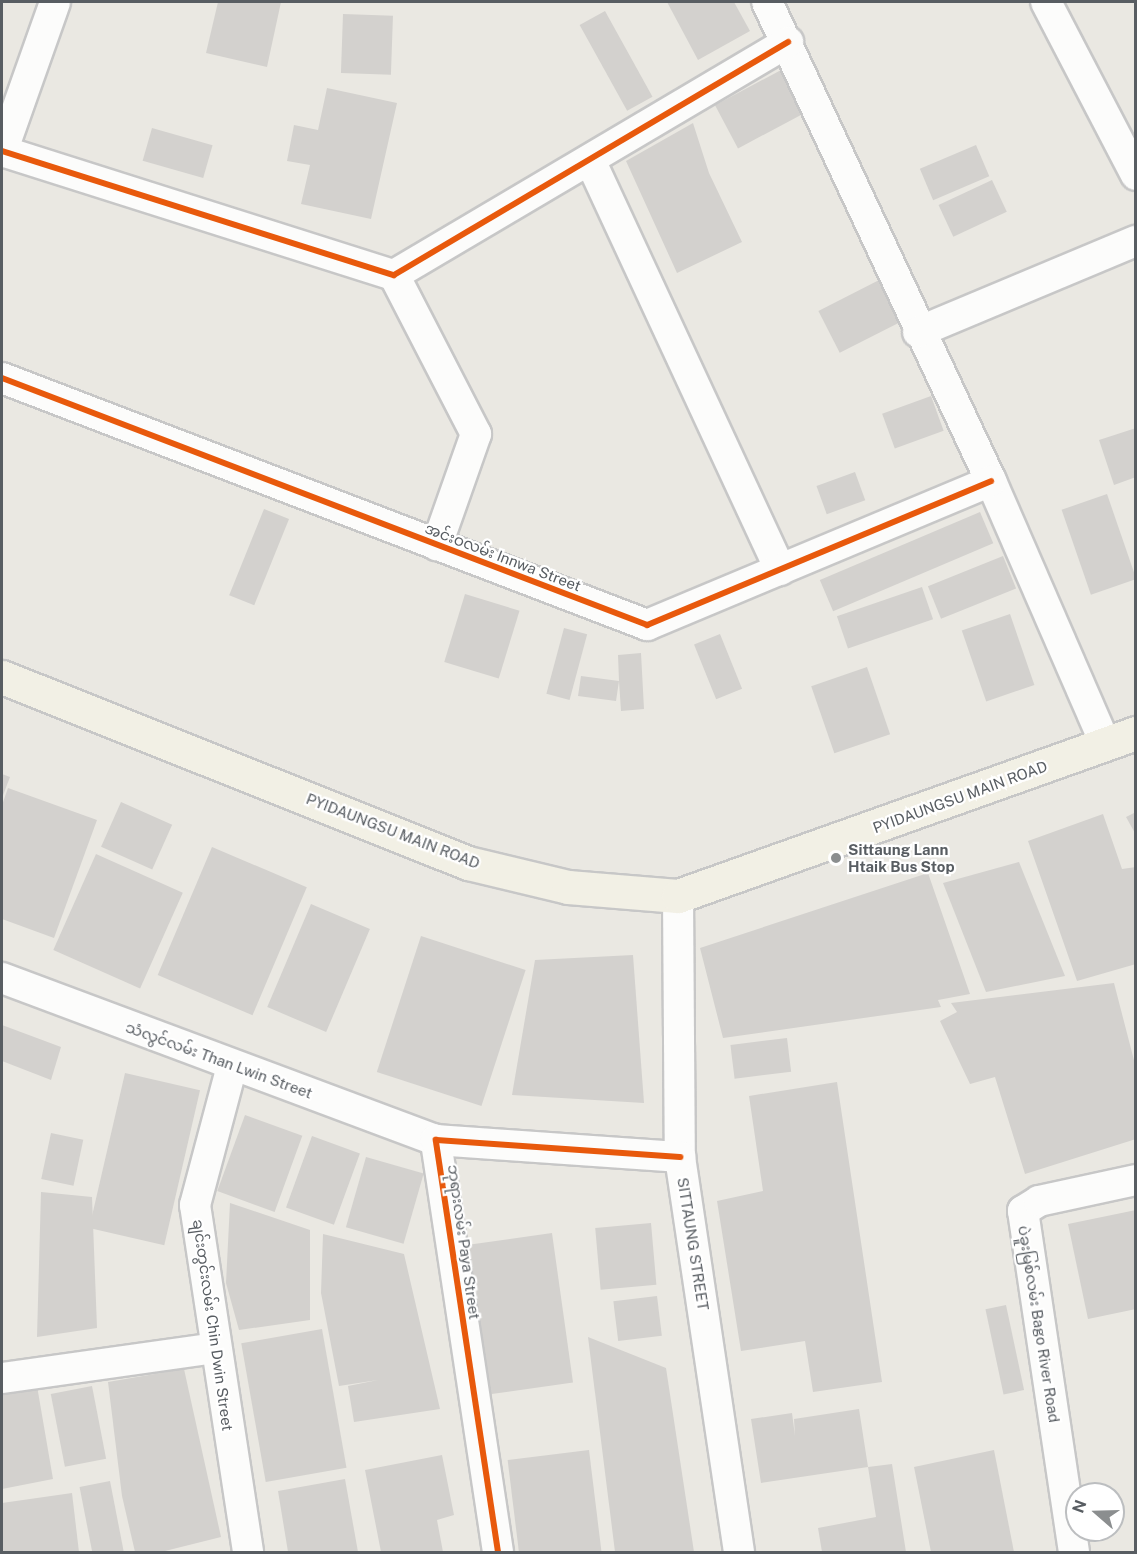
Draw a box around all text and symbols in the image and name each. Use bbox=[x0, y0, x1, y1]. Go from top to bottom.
street label: အင်းဝလမ်း Innwa Street bbox=[423, 519, 583, 595]
street label: PYIDAUNGSU MAIN ROAD bbox=[870, 757, 1050, 837]
street label: PYIDAUNGSU MAIN ROAD bbox=[304, 790, 482, 872]
place label: Sittaung Lann Htaik Bus Stop bbox=[848, 840, 955, 875]
marker: Sittaung Lann Htaik Bus Stop bbox=[829, 851, 843, 865]
street label: သံလွင်လမ်း Than Lwin Street bbox=[123, 1018, 315, 1102]
street label: ဘုရားလမ်း Paya Street bbox=[444, 1163, 484, 1321]
street label: SITTAUNG STREET bbox=[674, 1176, 712, 1312]
street label: ချင်းတွင်းလမ်း Chin Dwin Street bbox=[189, 1218, 237, 1432]
street label: ပဲခူးမြစ်လမ်း Bago River Road bbox=[1015, 1224, 1063, 1424]
north arrow bbox=[1065, 1482, 1125, 1542]
text: N bbox=[1068, 1497, 1091, 1515]

